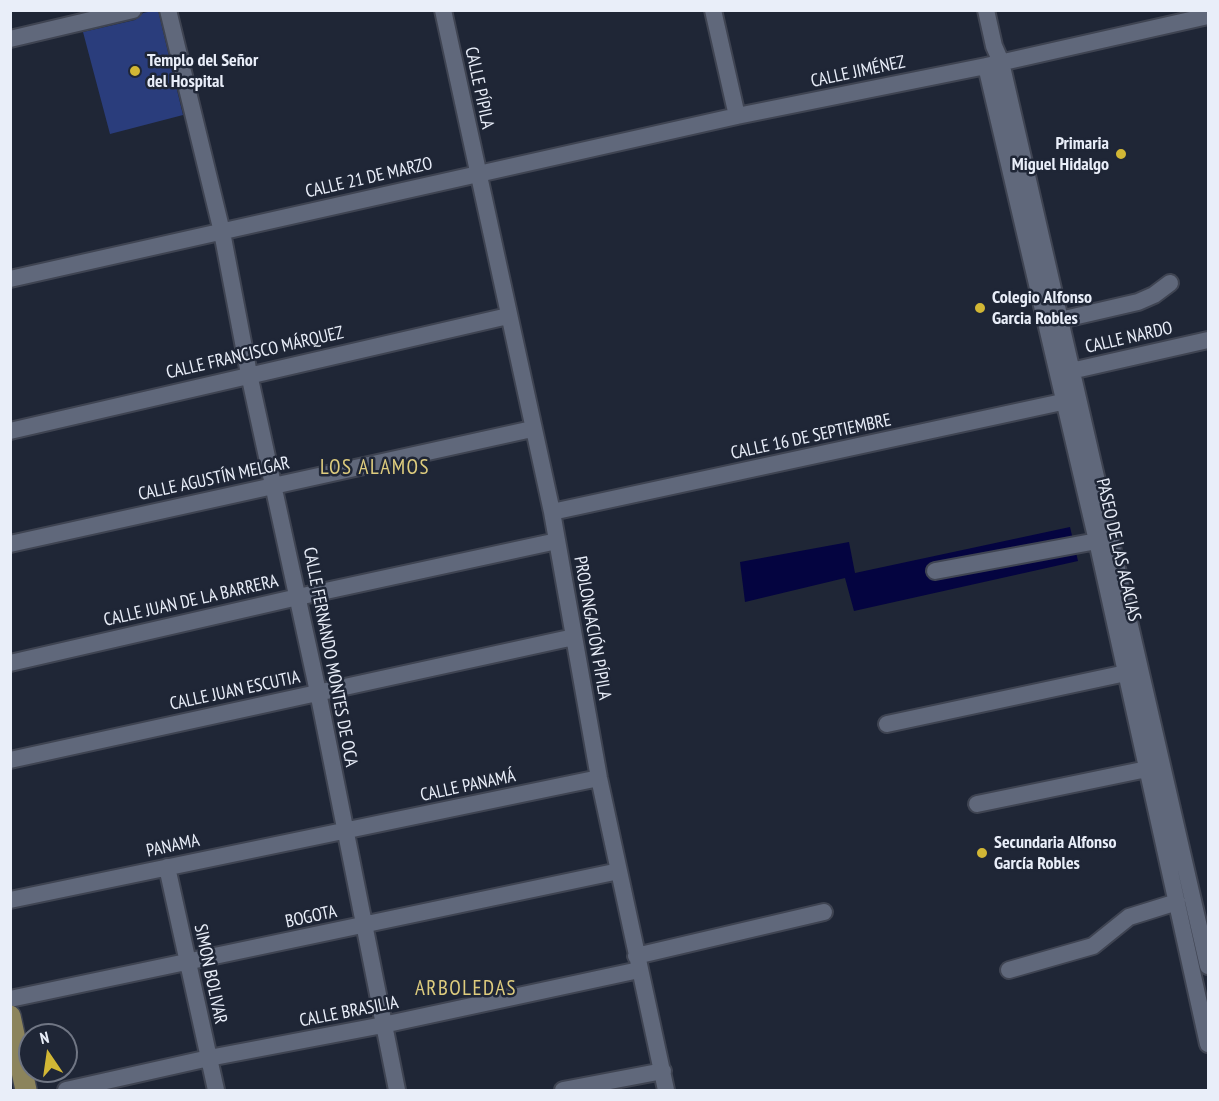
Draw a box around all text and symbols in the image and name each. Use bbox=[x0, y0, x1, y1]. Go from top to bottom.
street label: CALLE PÍPILA bbox=[460, 45, 498, 131]
place label: Templo del Señor del Hospital bbox=[147, 50, 258, 92]
street label: CALLE JIMÉNEZ bbox=[809, 51, 907, 93]
marker: Templo del Señor del Hospital bbox=[128, 64, 142, 78]
place label: Primaria Miguel Hidalgo bbox=[1012, 133, 1109, 176]
marker: Primaria Miguel Hidalgo bbox=[1114, 147, 1128, 161]
street label: CALLE 21 DE MARZO bbox=[303, 153, 435, 203]
place label: Colegio Alfonso Garcia Robles bbox=[992, 287, 1092, 330]
marker: Colegio Alfonso Garcia Robles bbox=[973, 301, 987, 315]
street label: CALLE NARDO bbox=[1083, 317, 1175, 359]
street label: CALLE FRANCISCO MÁRQUEZ bbox=[164, 322, 346, 384]
street label: CALLE 16 DE SEPTIEMBRE bbox=[729, 409, 893, 465]
street label: CALLE AGUSTÍN MELGAR bbox=[136, 452, 292, 506]
district label: LOS ALAMOS bbox=[320, 455, 430, 481]
street label: PASEO DE LAS ACACIAS bbox=[1091, 476, 1145, 624]
street label: CALLE FERNANDO MONTES DE OCA bbox=[298, 545, 362, 769]
street label: PROLONGACIÓN PÍPILA bbox=[569, 554, 615, 702]
street label: CALLE JUAN DE LA BARRERA bbox=[102, 570, 280, 632]
street label: CALLE JUAN ESCUTIA bbox=[168, 667, 302, 715]
street label: CALLE PANAMÁ bbox=[418, 765, 518, 807]
street label: PANAMA bbox=[144, 830, 202, 862]
place label: Secundaria Alfonso García Robles bbox=[994, 832, 1117, 874]
marker: Secundaria Alfonso García Robles bbox=[975, 846, 989, 860]
street label: BOGOTA bbox=[283, 901, 339, 933]
street label: SIMON BOLIVAR bbox=[189, 922, 231, 1026]
district label: ARBOLEDAS bbox=[415, 976, 517, 1002]
street label: CALLE BRASILIA bbox=[298, 992, 400, 1032]
north arrow bbox=[18, 1023, 78, 1083]
text: N bbox=[38, 1027, 51, 1048]

